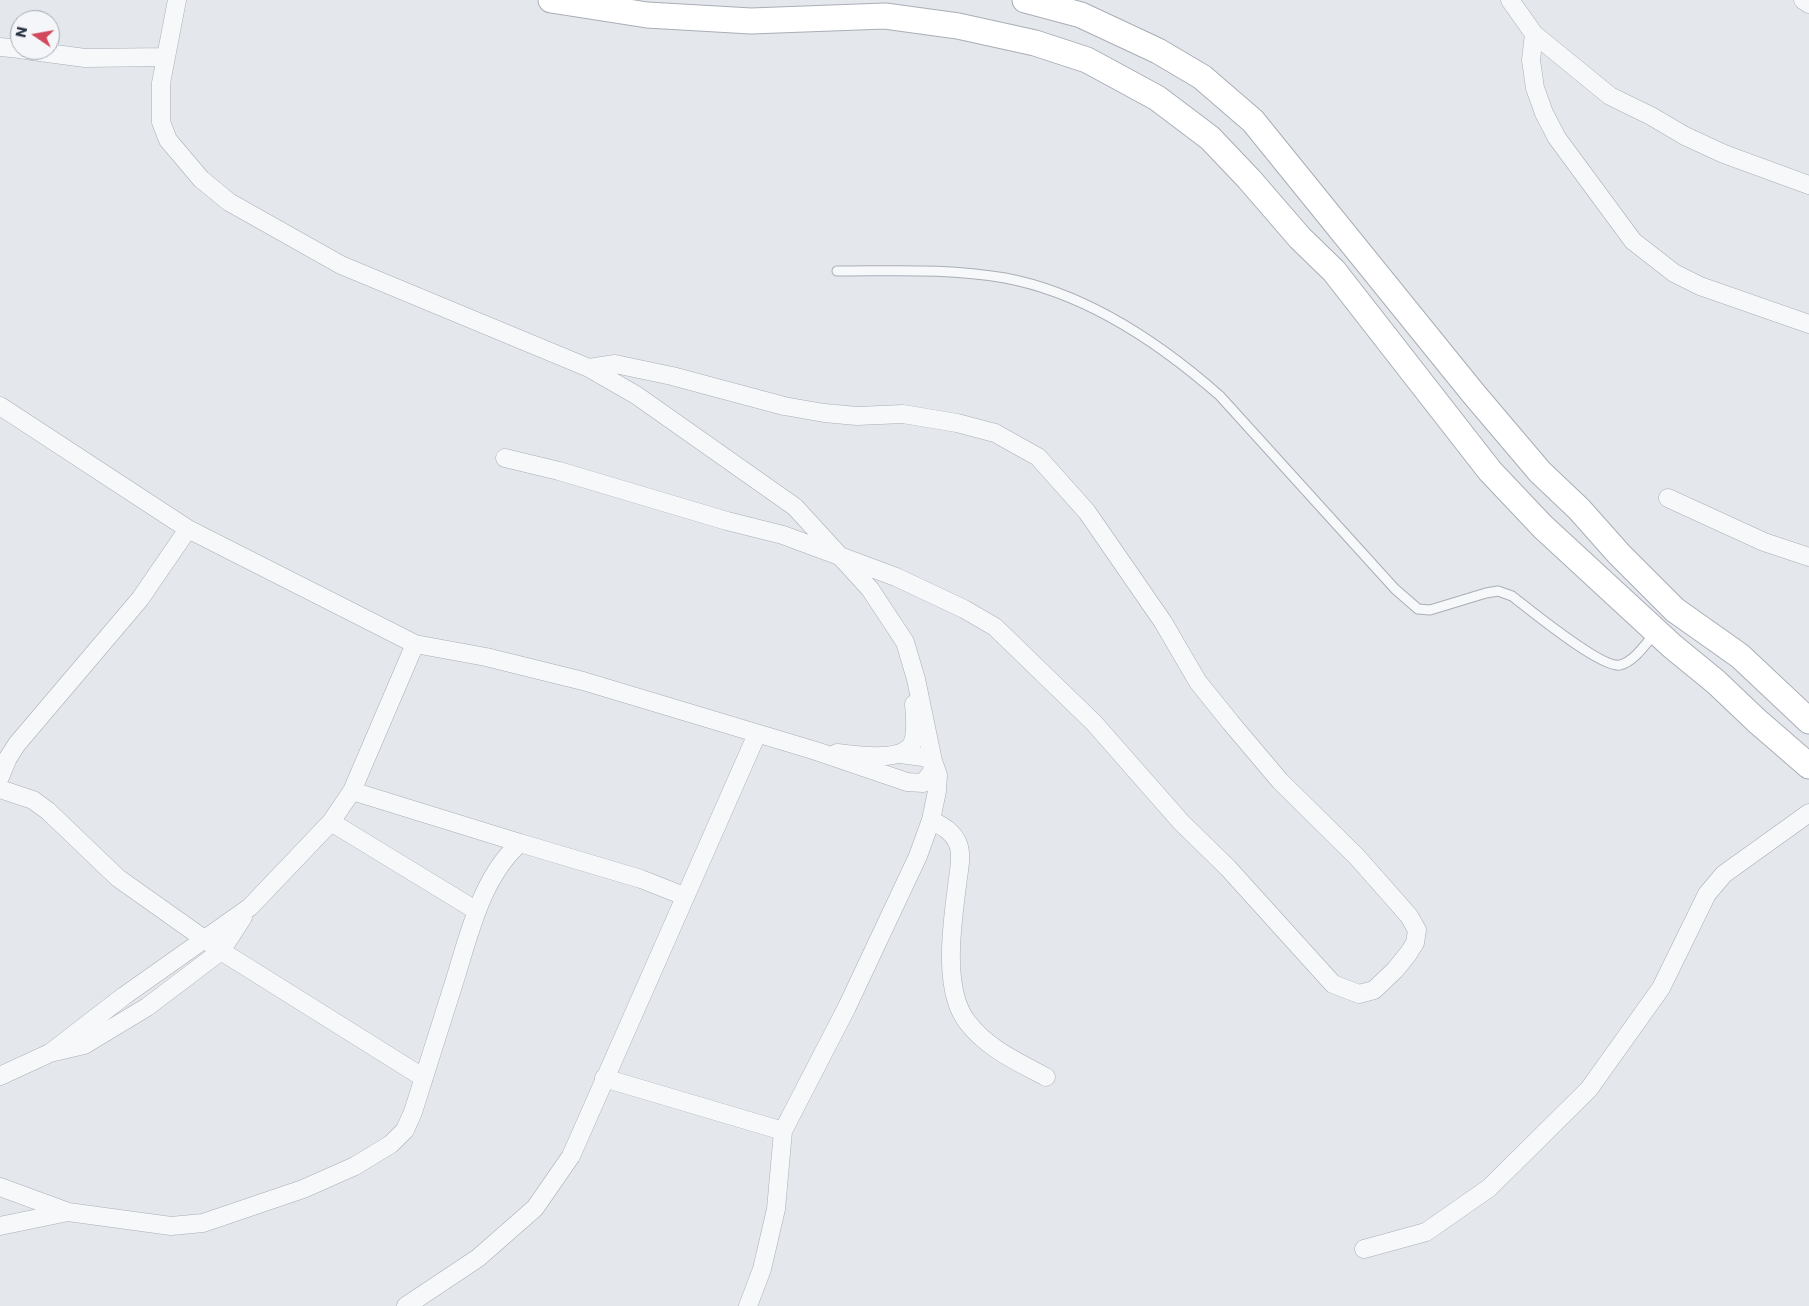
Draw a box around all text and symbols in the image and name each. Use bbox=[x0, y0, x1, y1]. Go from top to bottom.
north arrow bbox=[10, 10, 60, 60]
text: N bbox=[10, 25, 32, 39]

